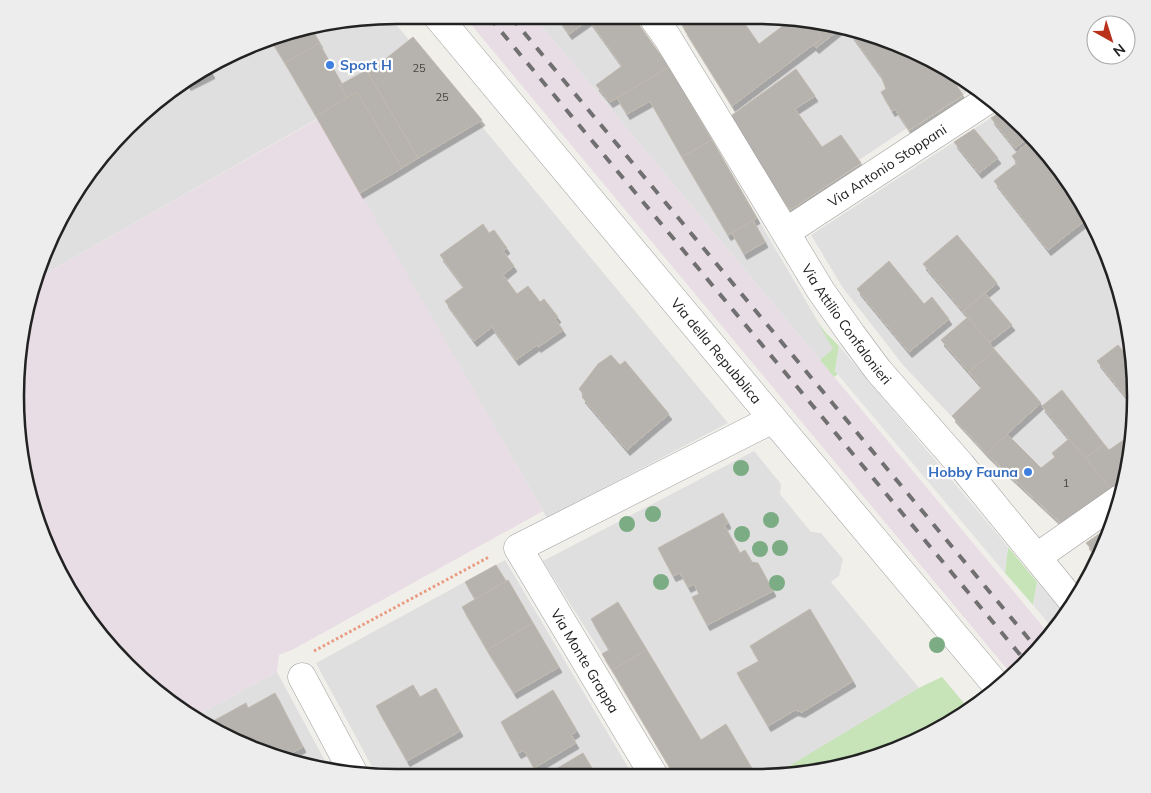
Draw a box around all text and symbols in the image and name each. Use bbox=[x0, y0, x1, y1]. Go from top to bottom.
north arrow bbox=[1086, 15, 1136, 65]
text: N bbox=[1109, 40, 1129, 60]
place label: Sport H bbox=[340, 56, 392, 74]
marker: Sport H bbox=[324, 59, 336, 71]
house number: 25 bbox=[412, 61, 426, 75]
house number: 25 bbox=[435, 90, 449, 104]
street label: Via Antonio Stoppani bbox=[825, 120, 950, 211]
street label: Via Attilio Confalonieri bbox=[798, 260, 896, 388]
street label: Via della Repubblica bbox=[667, 294, 766, 407]
place label: Hobby Fauna bbox=[928, 463, 1018, 481]
marker: Hobby Fauna bbox=[1022, 466, 1034, 478]
house number: 1 bbox=[1063, 476, 1069, 490]
street label: Via Monte Grappa bbox=[547, 606, 623, 716]

